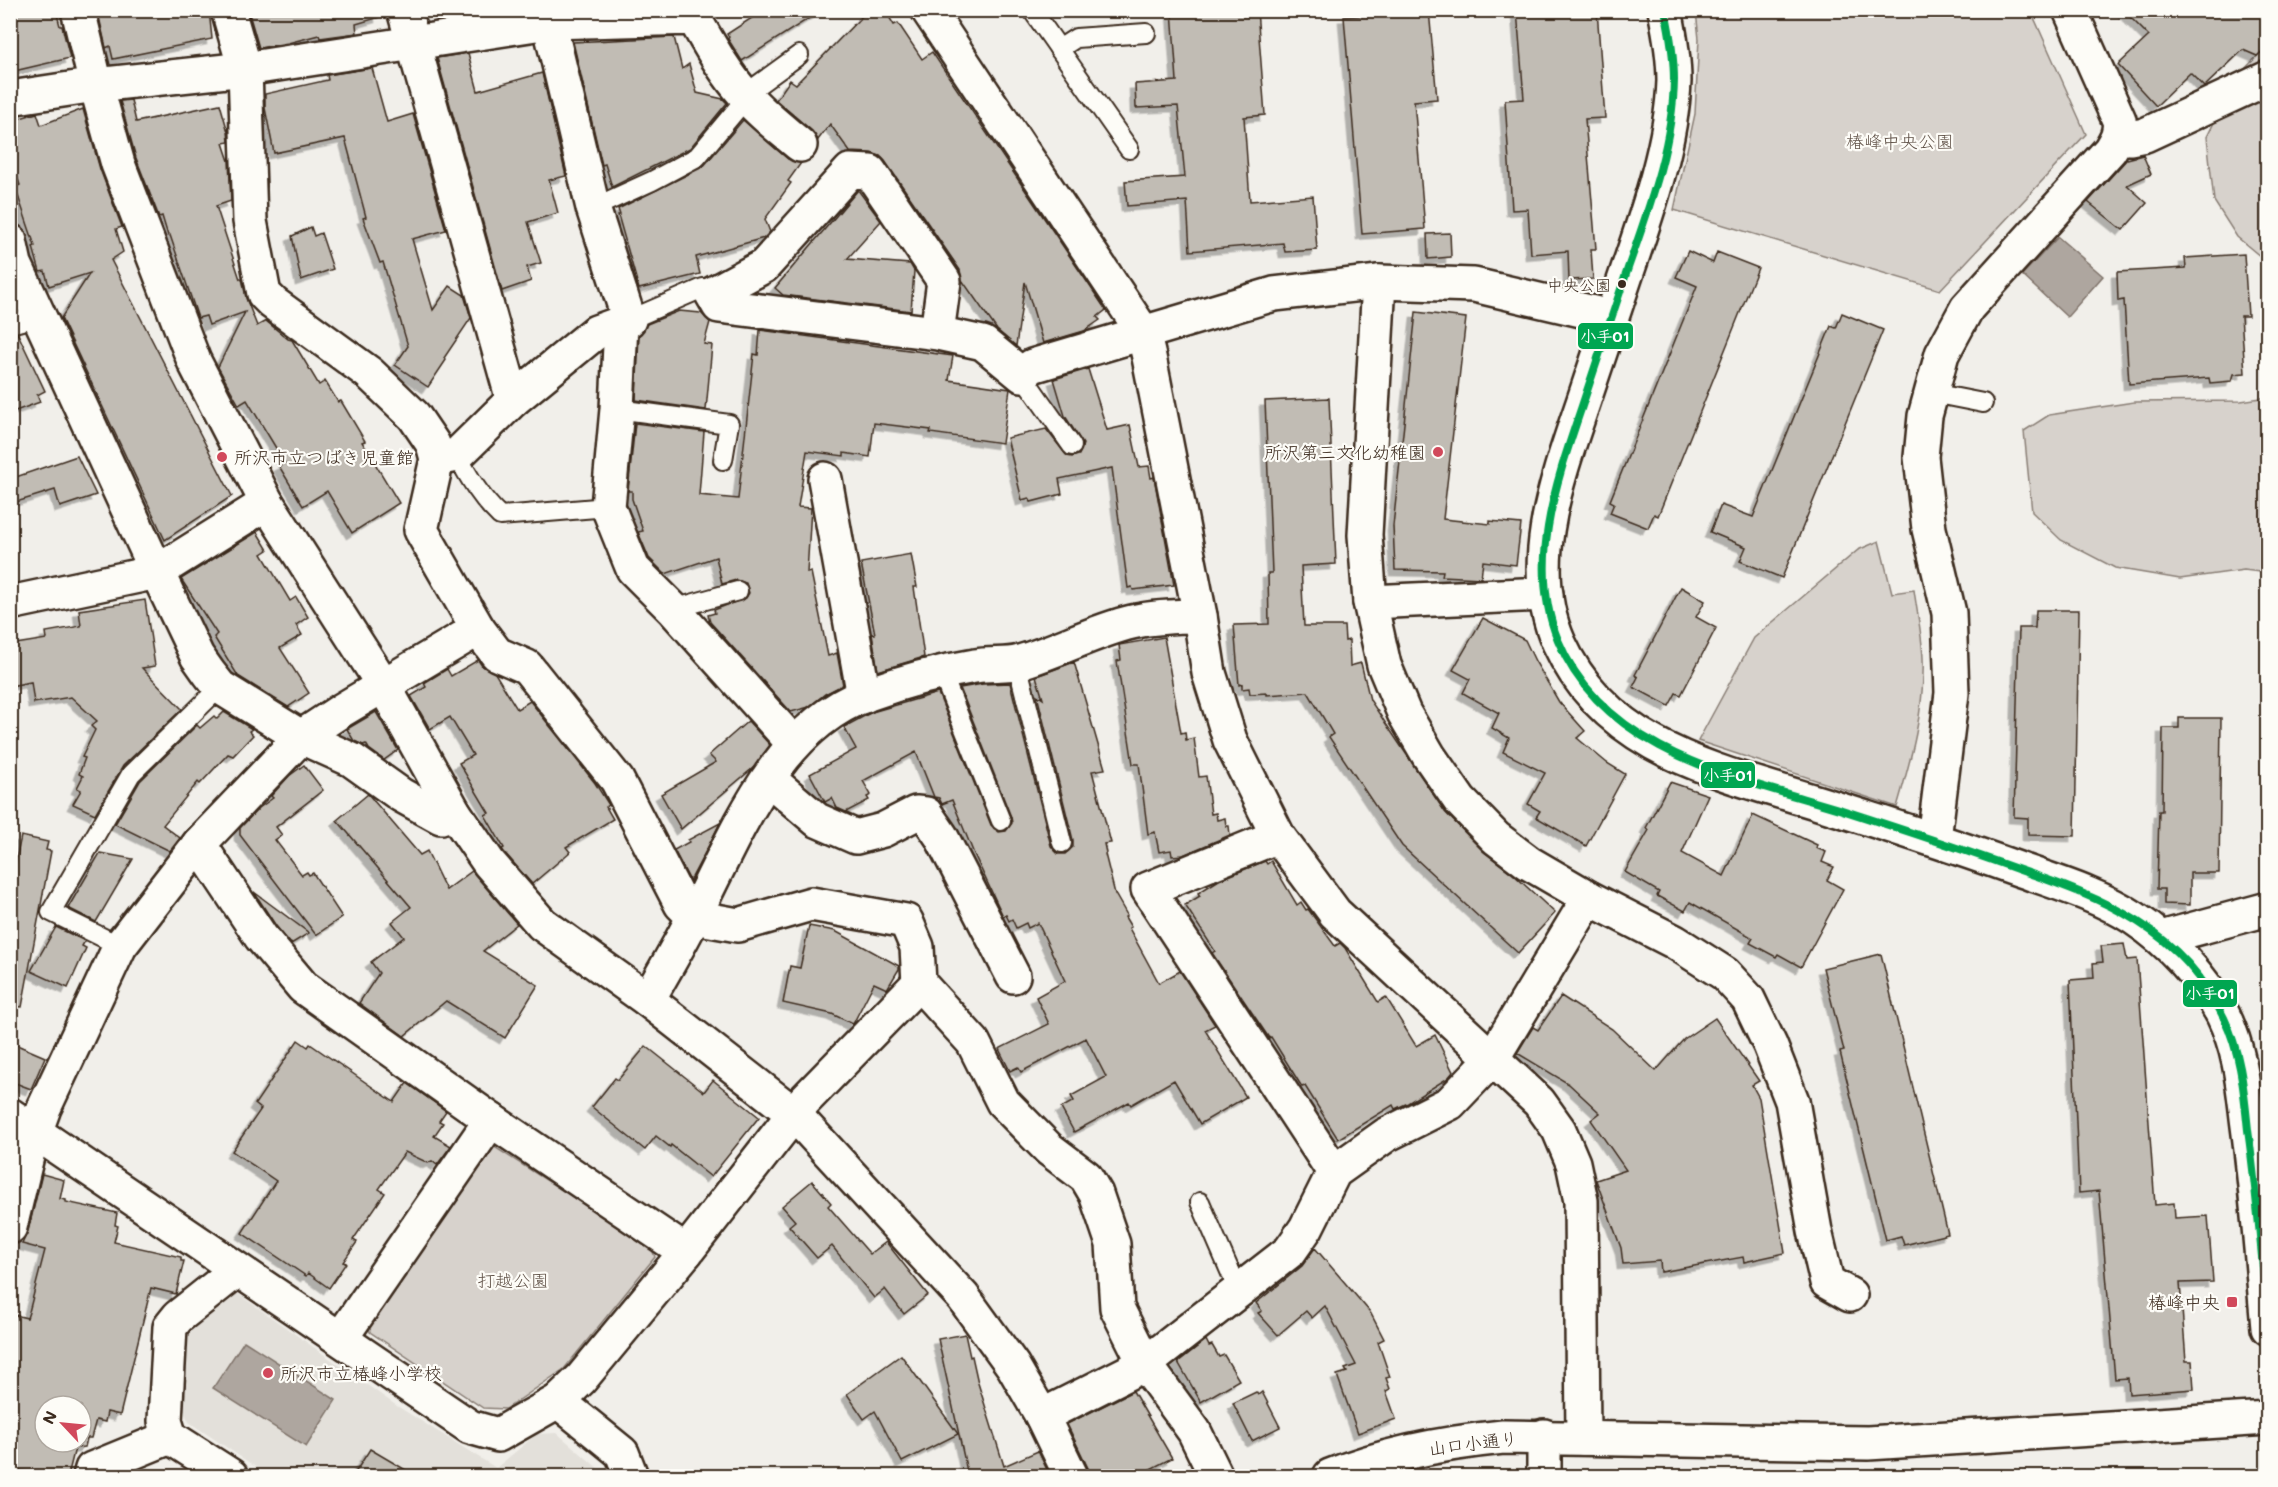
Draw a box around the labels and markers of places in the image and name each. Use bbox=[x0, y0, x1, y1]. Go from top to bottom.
place label: 中央公園 bbox=[1547, 274, 1611, 295]
marker: 中央公園 bbox=[1616, 278, 1628, 290]
place label: 所沢第三文化幼稚園 bbox=[1264, 440, 1426, 464]
place label: 所沢市立つばき児童館 bbox=[234, 445, 414, 469]
marker: 所沢第三文化幼稚園 bbox=[1431, 445, 1445, 459]
marker: 所沢市立つばき児童館 bbox=[215, 450, 229, 464]
place label: 椿峰中央 bbox=[2148, 1290, 2220, 1314]
marker: 椿峰中央 bbox=[2225, 1295, 2239, 1309]
place label: 所沢市立椿峰小学校 bbox=[280, 1361, 442, 1385]
marker: 所沢市立椿峰小学校 bbox=[261, 1366, 275, 1380]

